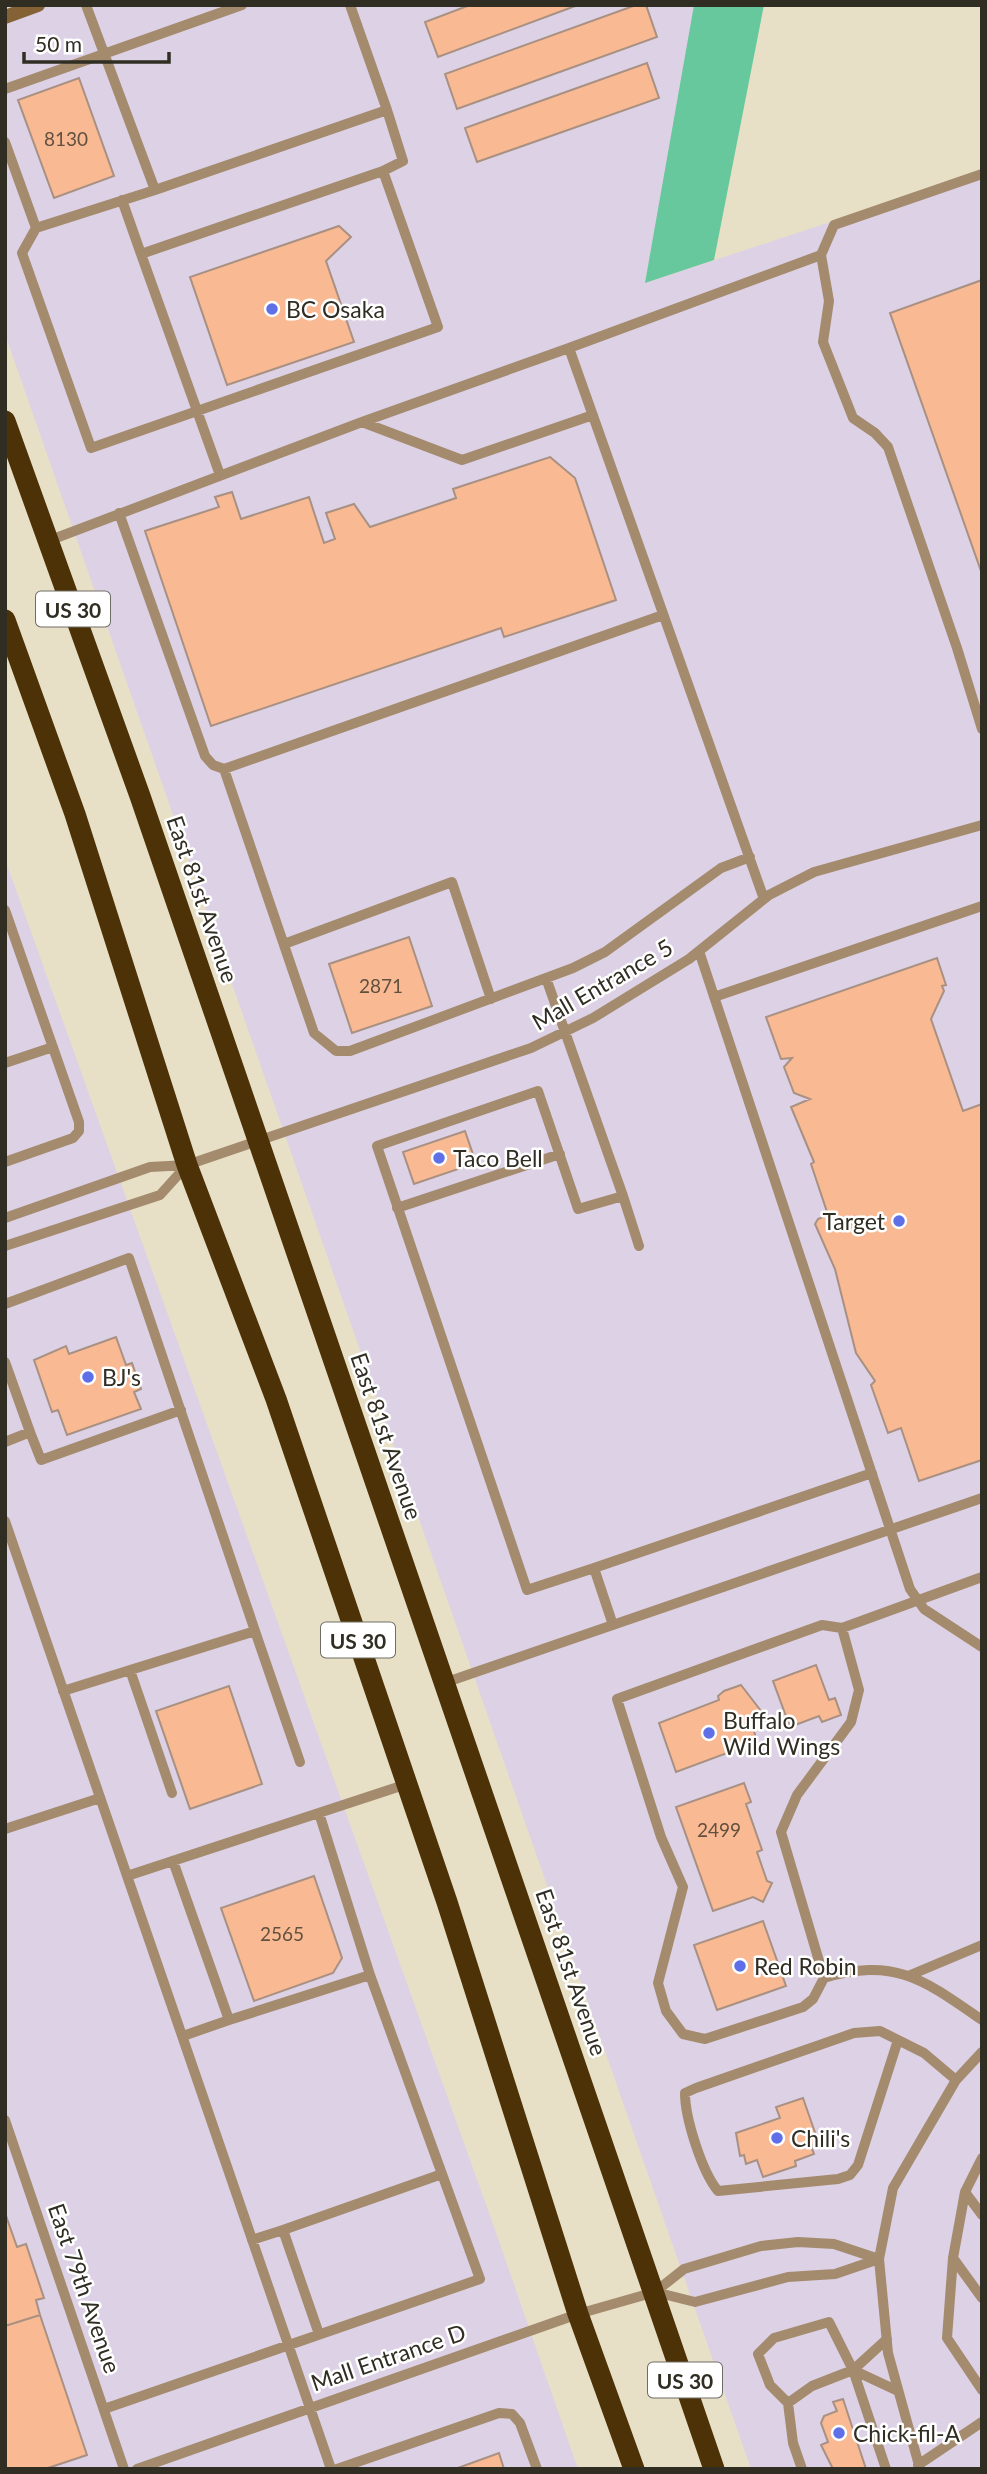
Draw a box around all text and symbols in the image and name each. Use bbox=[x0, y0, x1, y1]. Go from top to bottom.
scale bar bbox=[24, 21, 170, 65]
text: 50 m bbox=[35, 31, 82, 56]
house number: 8130 bbox=[44, 127, 88, 150]
place label: BC Osaka bbox=[286, 295, 385, 323]
marker: BC Osaka bbox=[264, 301, 280, 317]
road number: US 30 bbox=[36, 592, 110, 626]
street label: East 81st Avenue bbox=[161, 812, 245, 986]
street label: Mall Entrance 5 bbox=[527, 932, 677, 1036]
house number: 2871 bbox=[359, 974, 403, 997]
place label: Taco Bell bbox=[453, 1144, 543, 1172]
marker: Taco Bell bbox=[431, 1150, 447, 1166]
place label: Target bbox=[822, 1207, 886, 1235]
marker: Target bbox=[891, 1213, 907, 1229]
street label: East 81st Avenue bbox=[345, 1349, 429, 1523]
place label: BJ's bbox=[102, 1363, 141, 1391]
marker: BJ's bbox=[80, 1369, 96, 1385]
road number: US 30 bbox=[321, 1622, 395, 1658]
place label: Buffalo Wild Wings bbox=[723, 1706, 840, 1760]
marker: Buffalo Wild Wings bbox=[701, 1725, 717, 1741]
house number: 2499 bbox=[697, 1818, 741, 1841]
street label: East 81st Avenue bbox=[530, 1885, 614, 2059]
house number: 2565 bbox=[260, 1922, 304, 1945]
place label: Red Robin bbox=[754, 1952, 857, 1980]
marker: Red Robin bbox=[732, 1958, 748, 1974]
place label: Chili's bbox=[791, 2124, 850, 2152]
marker: Chili's bbox=[769, 2130, 785, 2146]
street label: East 79th Avenue bbox=[43, 2199, 127, 2377]
street label: Mall Entrance D bbox=[307, 2317, 469, 2397]
road number: US 30 bbox=[648, 2362, 722, 2398]
place label: Chick-fil-A bbox=[853, 2419, 961, 2447]
marker: Chick-fil-A bbox=[831, 2425, 847, 2441]

